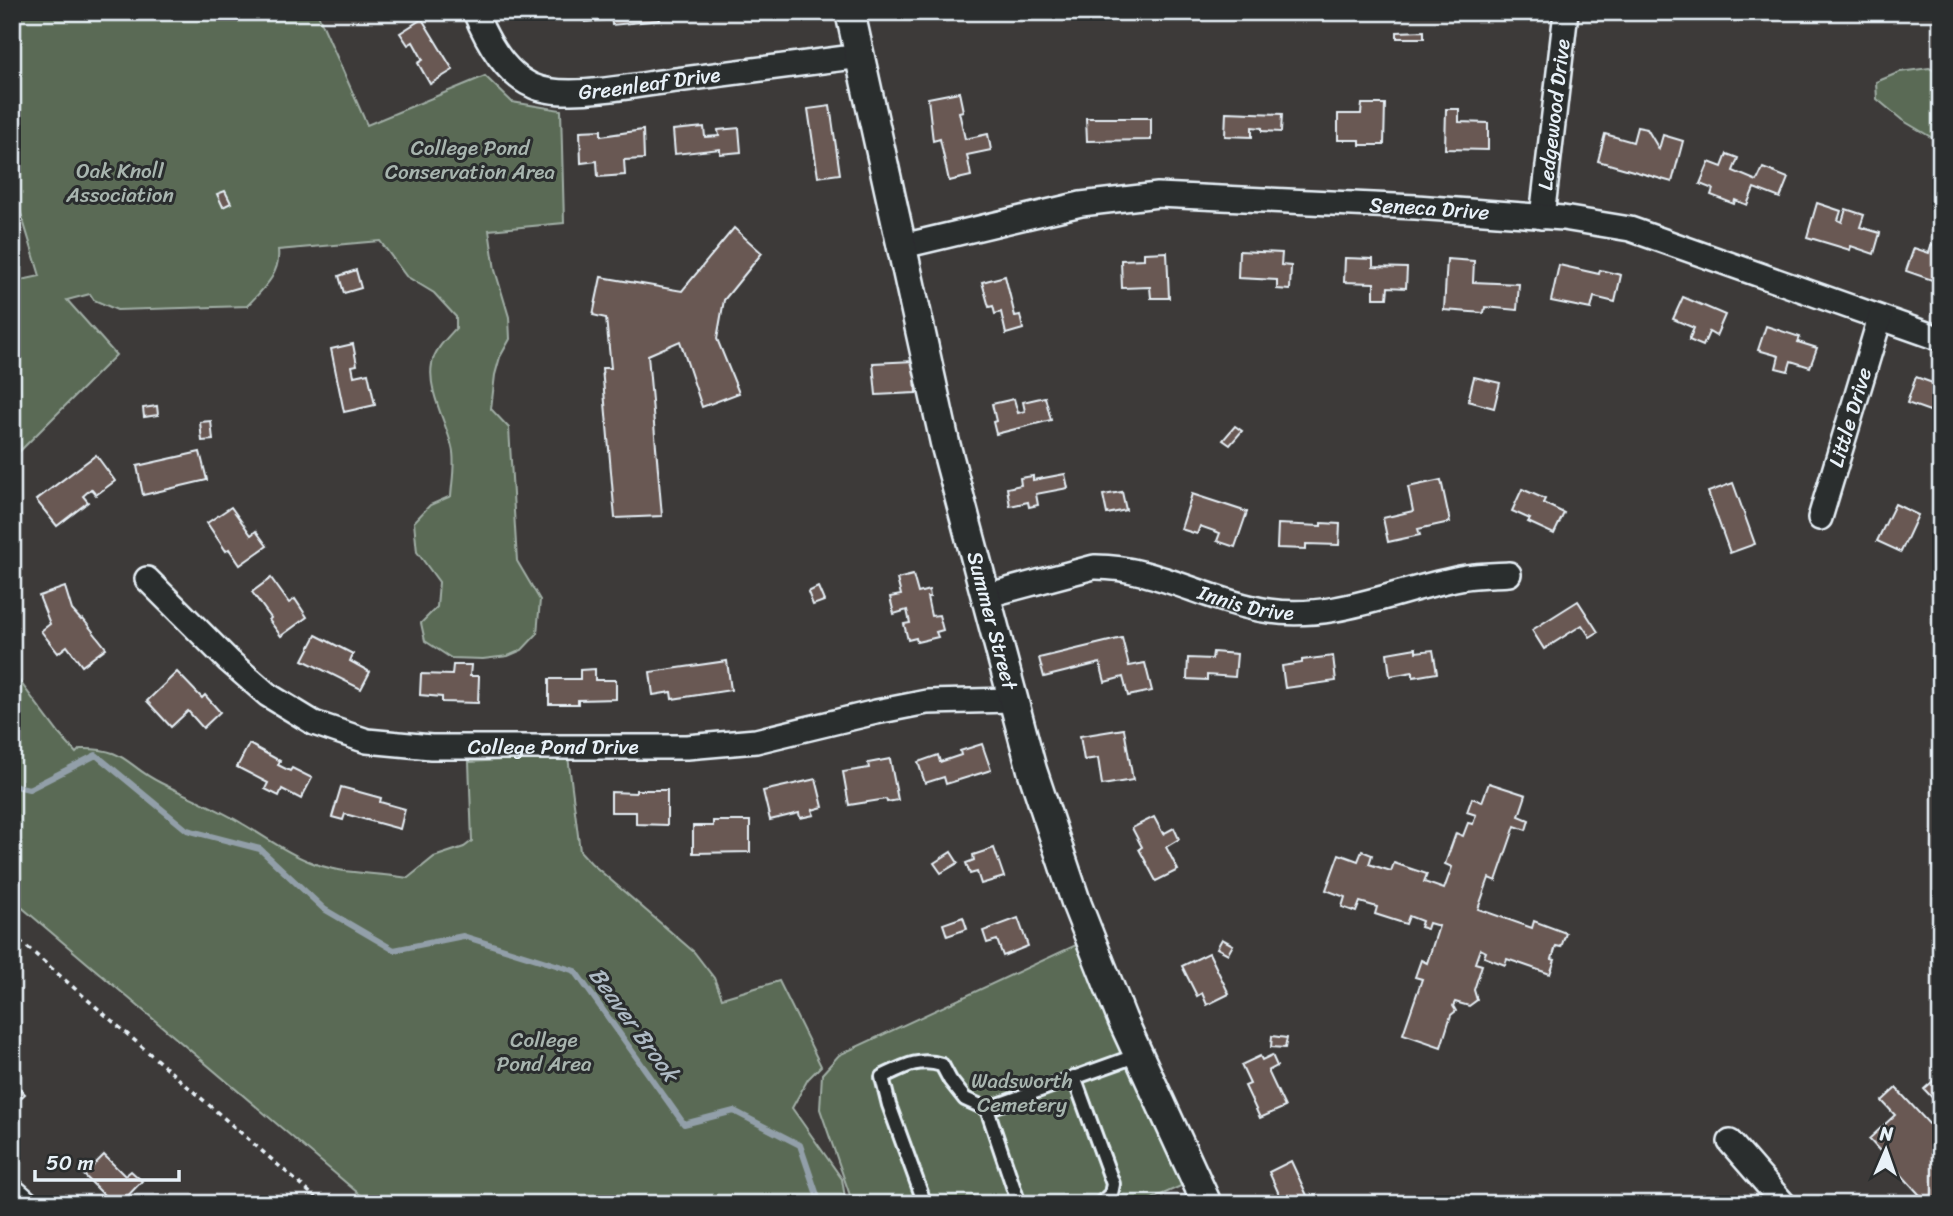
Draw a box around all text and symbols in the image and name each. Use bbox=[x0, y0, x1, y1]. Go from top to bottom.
street label: Ledgewood Drive bbox=[1526, 37, 1582, 192]
street label: Greenleaf Drive bbox=[577, 55, 723, 111]
park label: College Pond Conservation Area bbox=[385, 129, 555, 191]
park label: Oak Knoll Association bbox=[65, 152, 174, 214]
street label: Seneca Drive bbox=[1368, 186, 1491, 231]
street label: Little Drive bbox=[1817, 363, 1883, 472]
street label: Summer Street bbox=[956, 547, 1029, 695]
street label: Innis Drive bbox=[1192, 573, 1294, 632]
street label: College Pond Drive bbox=[468, 728, 639, 766]
water label: Beaver Brook bbox=[577, 958, 691, 1093]
park label: College Pond Area bbox=[497, 1021, 592, 1083]
park label: Wadsworth Cemetery bbox=[971, 1062, 1073, 1124]
north arrow bbox=[1852, 1114, 1922, 1184]
text: N bbox=[1878, 1117, 1895, 1150]
scale bar bbox=[35, 1139, 178, 1183]
text: 50 m bbox=[46, 1144, 94, 1182]

